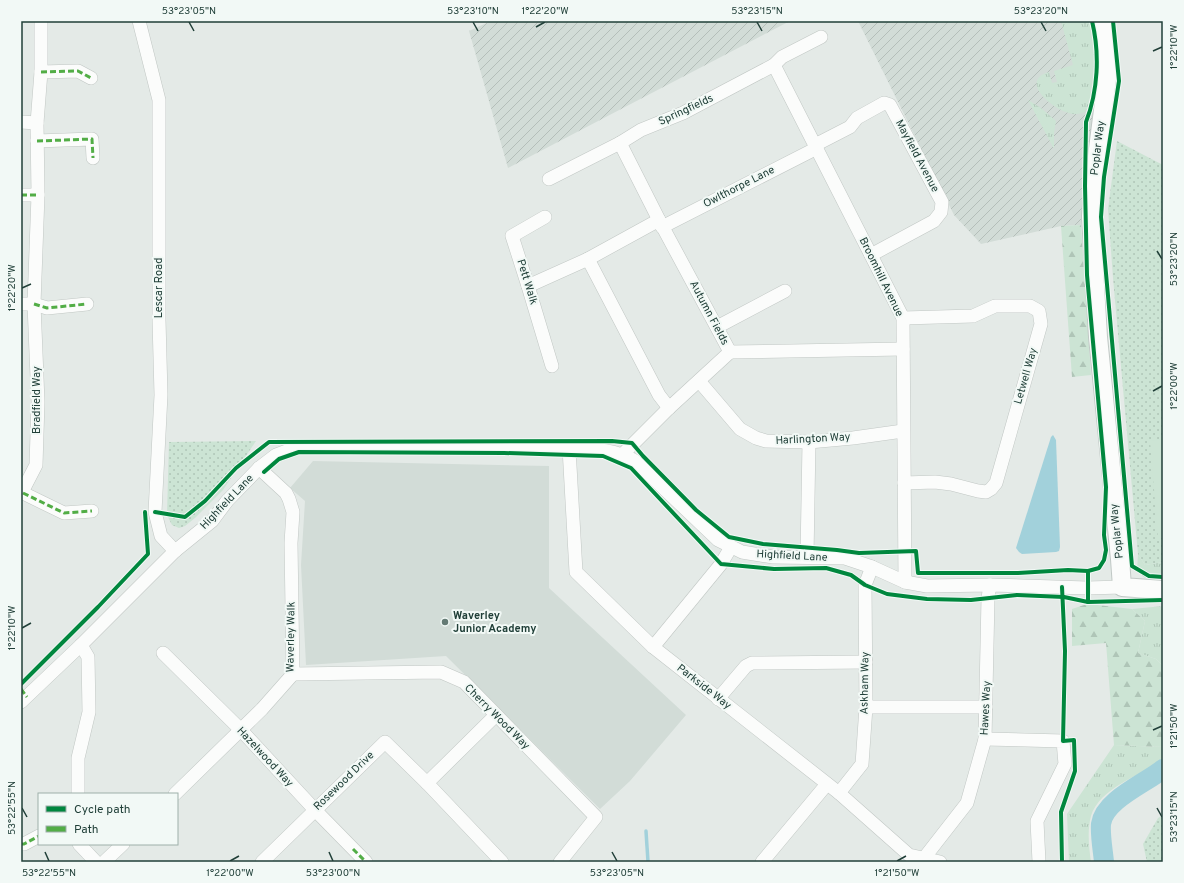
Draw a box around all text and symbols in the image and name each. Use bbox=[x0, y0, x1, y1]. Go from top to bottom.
text: 53°23'05"N bbox=[162, 5, 216, 18]
text: 53°23'10"N bbox=[447, 5, 499, 18]
text: 1°22'20"W bbox=[521, 5, 569, 18]
text: 53°23'15"N bbox=[731, 5, 783, 18]
text: 53°23'20"N bbox=[1014, 5, 1068, 18]
text: 1°22'10"W bbox=[1168, 25, 1181, 69]
street label: Springfields bbox=[656, 91, 716, 129]
street label: Mayfield Avenue bbox=[892, 117, 942, 195]
street label: Poplar Way bbox=[1088, 120, 1108, 176]
street label: Owlthorpe Lane bbox=[701, 163, 777, 211]
text: 53°23'20"N bbox=[1168, 232, 1181, 286]
street label: Broomhill Avenue bbox=[856, 235, 906, 319]
street label: Lescar Road bbox=[152, 258, 166, 318]
street label: Pett Walk bbox=[513, 258, 541, 307]
text: 1°22'20"W bbox=[6, 264, 19, 312]
street label: Autumn Fields bbox=[686, 278, 732, 348]
street label: Letwell Way bbox=[1011, 346, 1041, 406]
text: 1°22'00"W bbox=[1168, 362, 1181, 410]
street label: Bradfield Way bbox=[30, 366, 44, 434]
street label: Harlington Way bbox=[775, 430, 851, 448]
street label: Highfield Lane bbox=[197, 471, 257, 532]
street label: Poplar Way bbox=[1107, 503, 1127, 559]
street label: Highfield Lane bbox=[756, 547, 828, 565]
street label: Waverley Walk bbox=[283, 601, 299, 673]
text: 1°22'10"W bbox=[6, 606, 19, 650]
place label: Waverley Junior Academy bbox=[453, 609, 536, 636]
marker: Waverley Junior Academy bbox=[440, 617, 450, 627]
street label: Askham Way bbox=[857, 651, 873, 715]
street label: Parkside Way bbox=[674, 661, 734, 713]
street label: Hawes Way bbox=[978, 680, 994, 736]
street label: Cherry Wood Way bbox=[461, 681, 533, 753]
text: 1°21'50"W bbox=[1168, 704, 1181, 748]
street label: Hazelwood Way bbox=[234, 724, 296, 790]
street label: Rosewood Drive bbox=[311, 748, 377, 814]
text: 53°22'55"N bbox=[6, 781, 19, 835]
text: 53°23'15"N bbox=[1168, 791, 1181, 843]
legend bbox=[38, 793, 178, 845]
text: Cycle path bbox=[74, 802, 131, 818]
text: Path bbox=[74, 822, 99, 838]
text: 53°22'55"N bbox=[22, 867, 76, 880]
text: 1°22'00"W bbox=[206, 867, 254, 880]
text: 53°23'00"N bbox=[306, 867, 360, 880]
text: 53°23'05"N bbox=[590, 867, 644, 880]
text: 1°21'50"W bbox=[875, 867, 919, 880]

